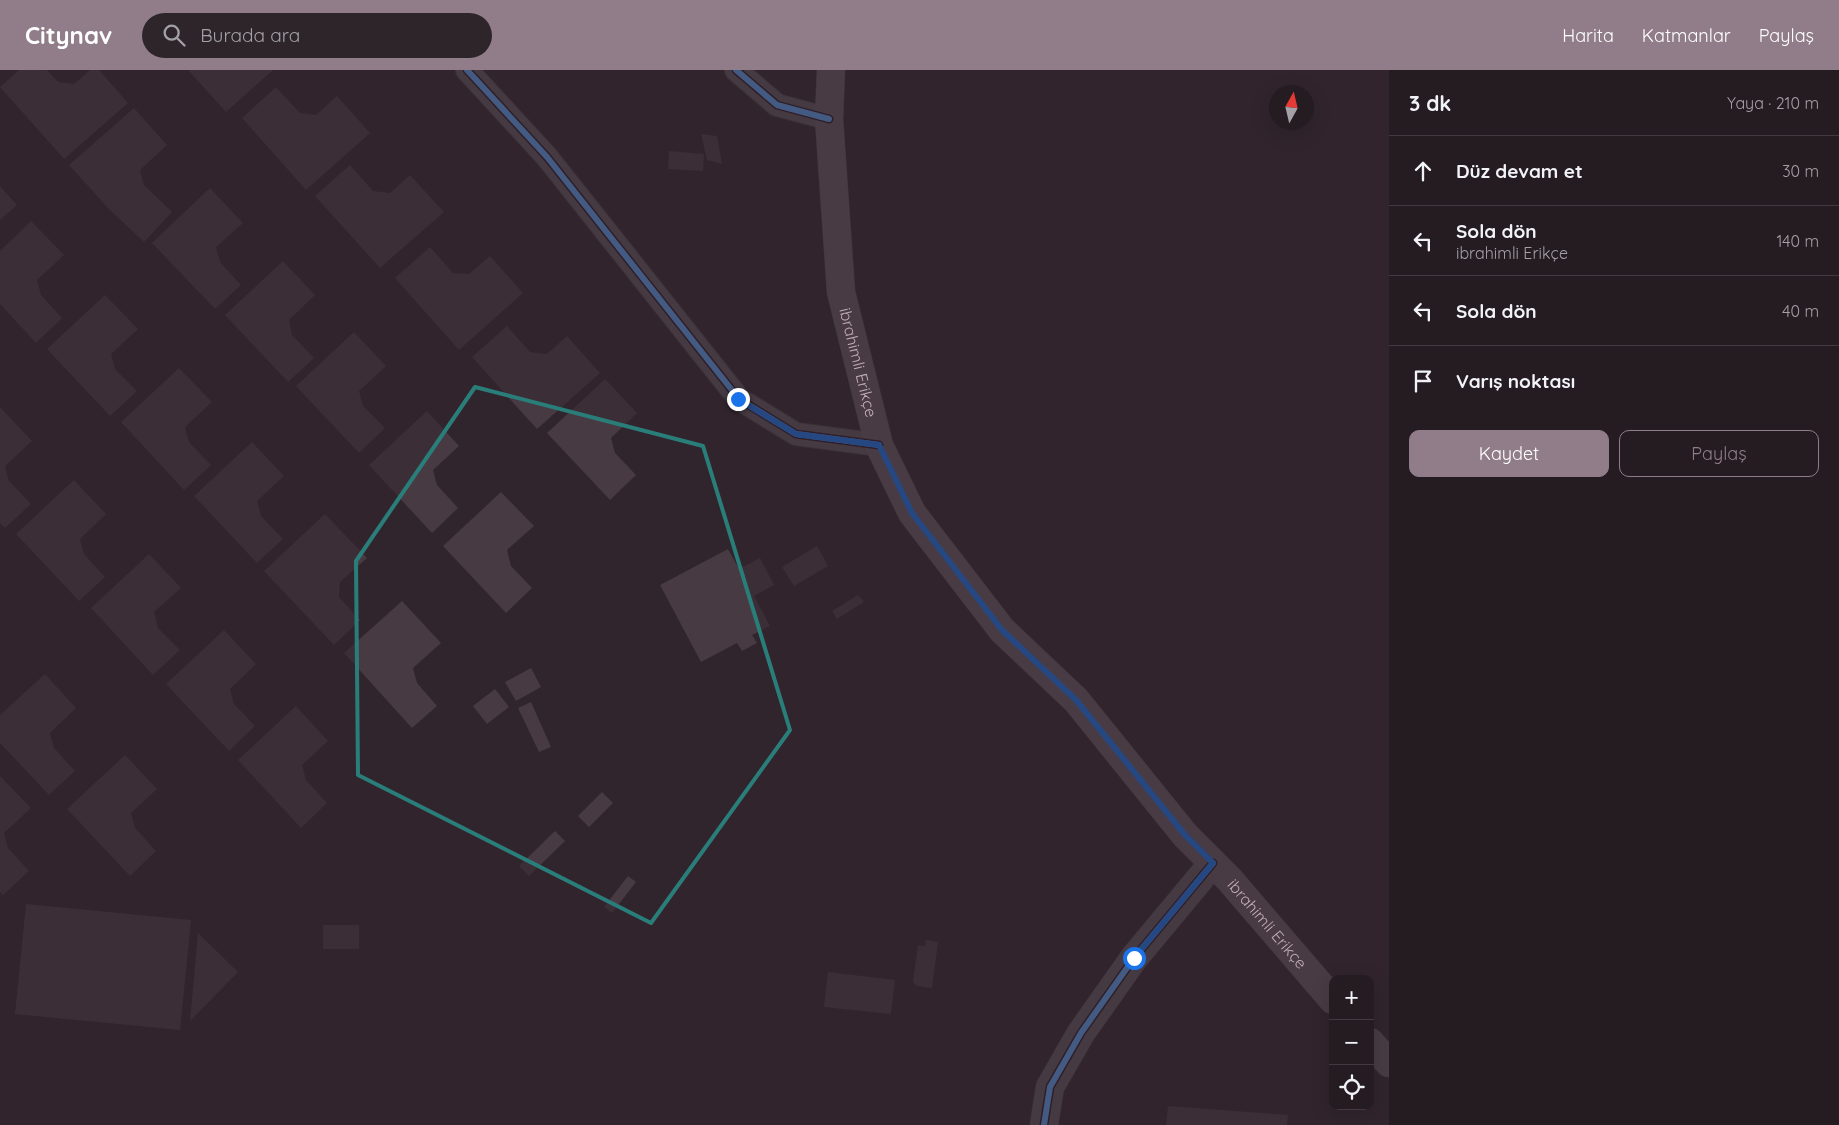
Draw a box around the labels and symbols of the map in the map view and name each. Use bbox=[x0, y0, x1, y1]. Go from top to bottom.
north arrow bbox=[1269, 85, 1314, 130]
street label: ibrahimli Erikçe bbox=[835, 306, 882, 419]
route end bbox=[727, 388, 750, 411]
street label: ibrahimli Erikçe bbox=[1223, 875, 1312, 973]
route start bbox=[1123, 947, 1146, 970]

